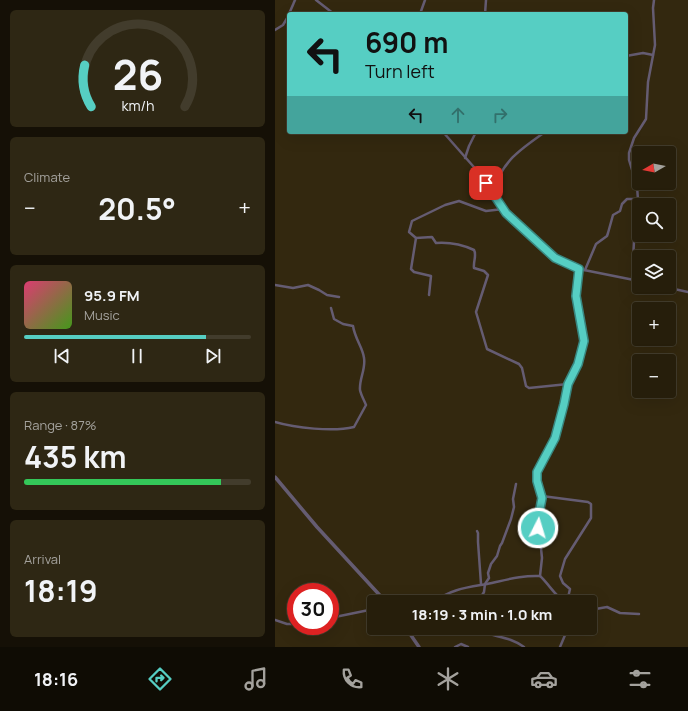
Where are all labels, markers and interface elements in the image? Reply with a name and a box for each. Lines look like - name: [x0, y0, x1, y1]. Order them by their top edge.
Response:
- text: 690 m: [365, 23, 448, 61]
- icon: left: [299, 28, 351, 80]
- text: 26: [112, 46, 163, 102]
- text: Turn left: [365, 59, 435, 83]
- text: km/h: [121, 95, 154, 114]
- icon: left: [405, 104, 427, 126]
- icon: ahead: [447, 104, 469, 126]
- icon: right: [489, 104, 511, 126]
- north arrow: [632, 146, 676, 190]
- map controls: [632, 146, 676, 398]
- pin: [469, 166, 503, 200]
- text: Climate: [24, 168, 70, 186]
- icon: arrive: [475, 172, 497, 194]
- text: 20.5°: [98, 188, 176, 229]
- text: −: [24, 193, 36, 223]
- text: +: [238, 193, 251, 223]
- button: search: [632, 198, 676, 242]
- button: layers: [632, 250, 676, 294]
- text: 95.9 FM: [84, 285, 140, 306]
- button: +: [632, 302, 676, 346]
- text: Music: [84, 306, 120, 324]
- icon: previous: [51, 345, 73, 367]
- icon: pause: [126, 345, 148, 367]
- icon: next: [202, 345, 224, 367]
- button: −: [632, 354, 676, 398]
- text: Range · 87%: [24, 416, 96, 434]
- text: 435 km: [24, 436, 126, 477]
- position arrow: [517, 507, 559, 549]
- text: Arrival: [24, 550, 61, 568]
- text: 18:19: [24, 570, 98, 611]
- speed limit sign: 30: [287, 583, 339, 635]
- text: 18:19 · 3 min · 1.0 km: [412, 604, 552, 625]
- icon: directions: [146, 665, 174, 693]
- icon: music: [242, 665, 270, 693]
- icon: phone: [338, 665, 366, 693]
- icon: climate: [434, 665, 462, 693]
- icon: car: [530, 665, 558, 693]
- icon: filters: [626, 665, 654, 693]
- text: 18:16: [34, 667, 78, 691]

